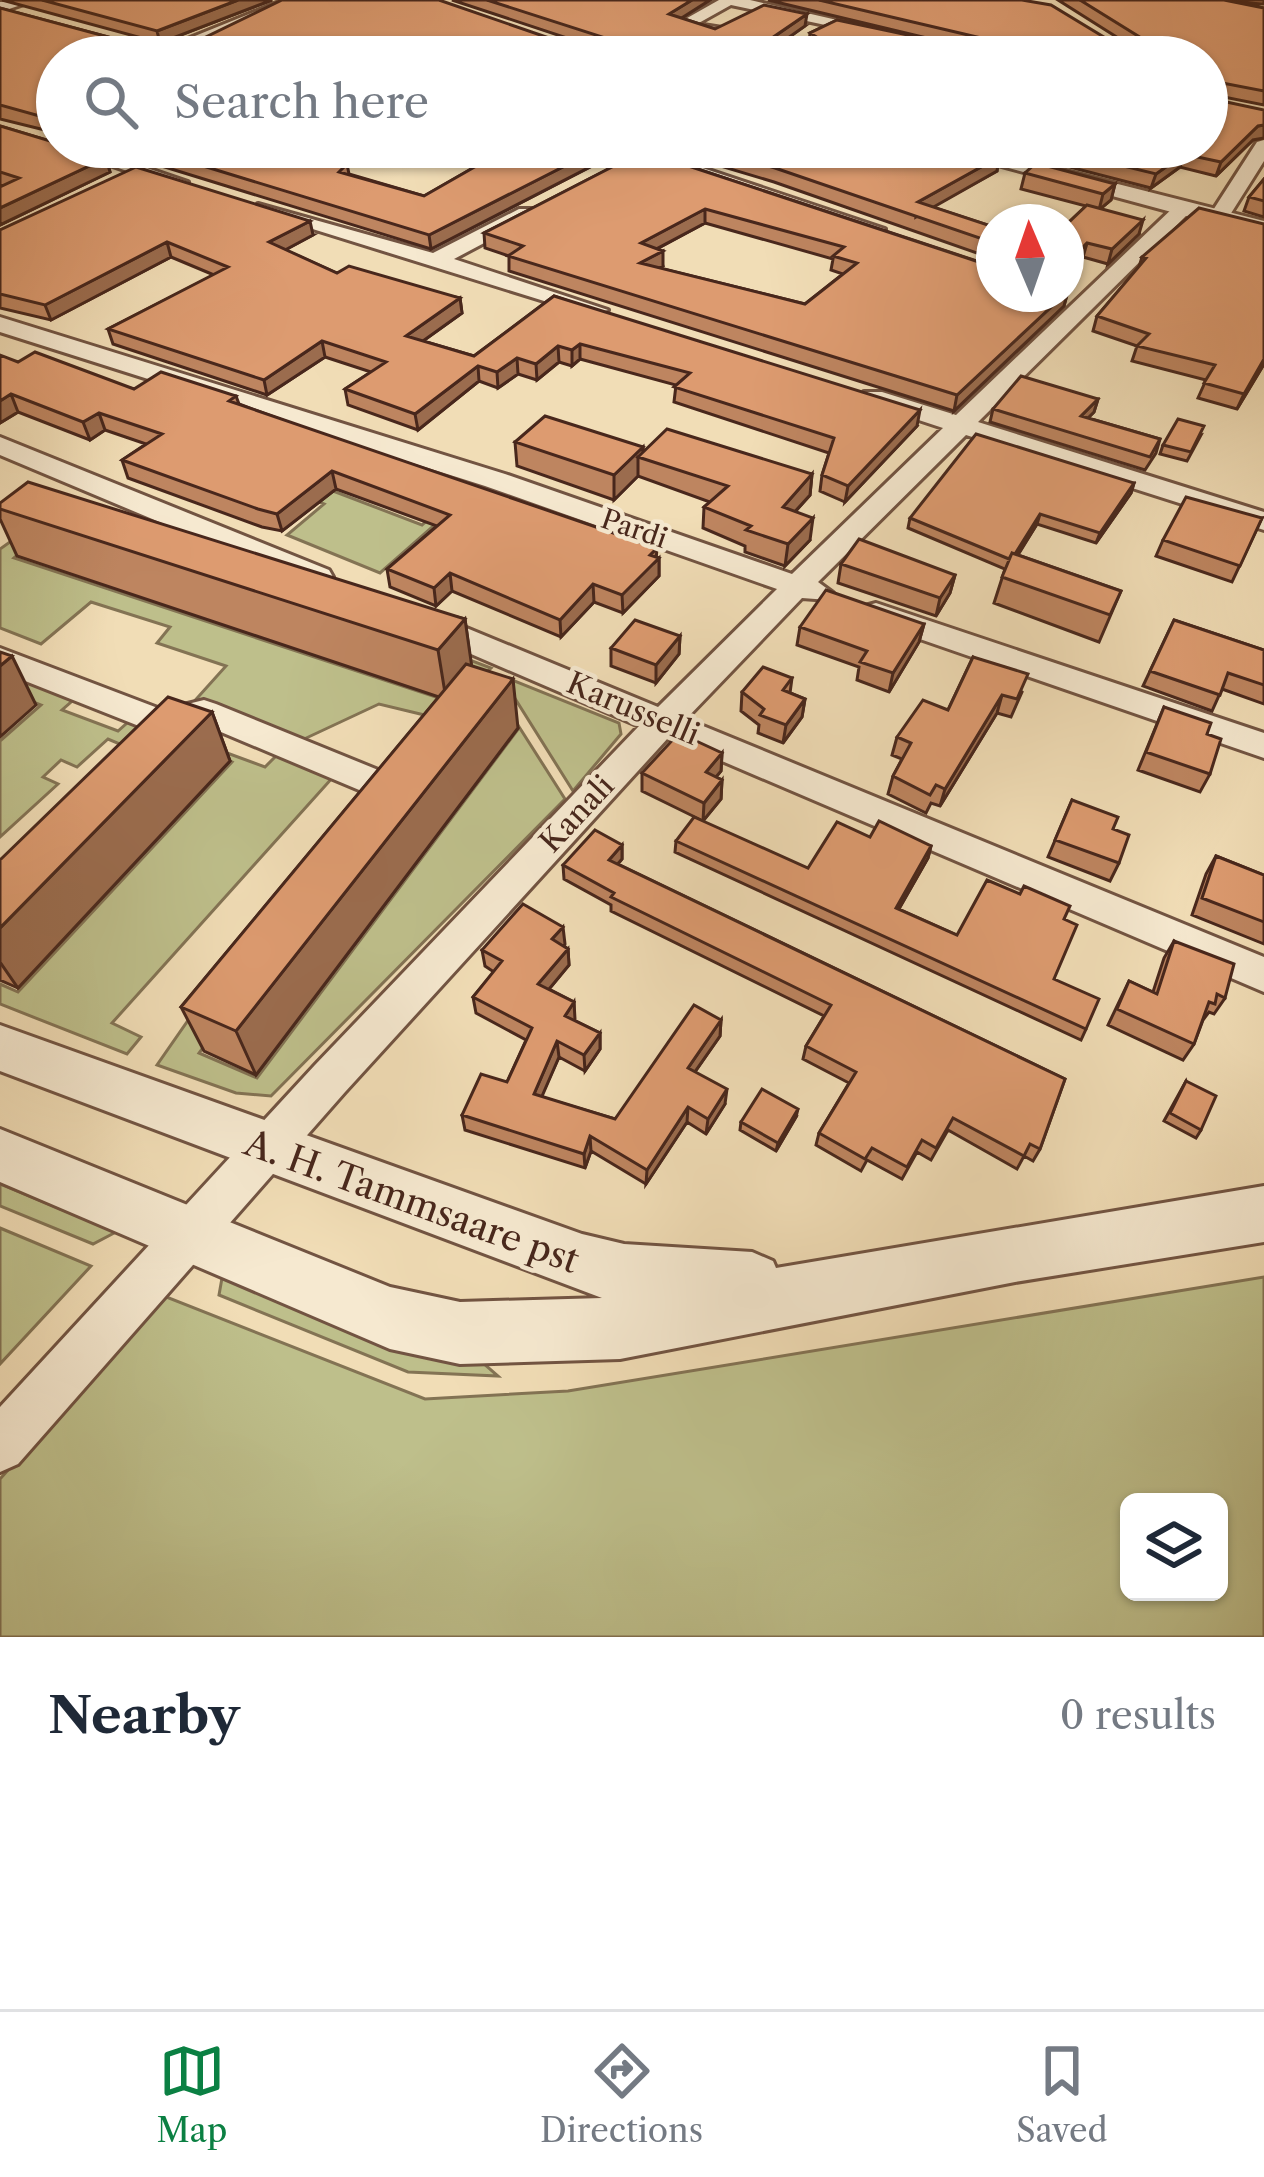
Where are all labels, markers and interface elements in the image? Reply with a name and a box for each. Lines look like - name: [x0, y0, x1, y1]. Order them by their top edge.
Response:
- search box: [36, 36, 1228, 168]
- icon: search: [78, 69, 144, 135]
- text: Search here: [174, 74, 429, 130]
- north arrow: [976, 204, 1084, 312]
- street label: Pardi: [597, 502, 671, 555]
- street label: Karusselli: [561, 664, 705, 753]
- street label: Kanali: [532, 767, 621, 860]
- street label: A. H. Tammsaare pst: [238, 1120, 585, 1282]
- map controls: [1120, 1493, 1228, 1601]
- button: layers: [1120, 1493, 1228, 1601]
- text: Nearby: [48, 1684, 240, 1746]
- text: 0 results: [1060, 1691, 1216, 1739]
- tab: Map: [156, 2038, 227, 2151]
- tab: Directions: [540, 2038, 703, 2151]
- tab: Saved: [1016, 2038, 1108, 2151]

